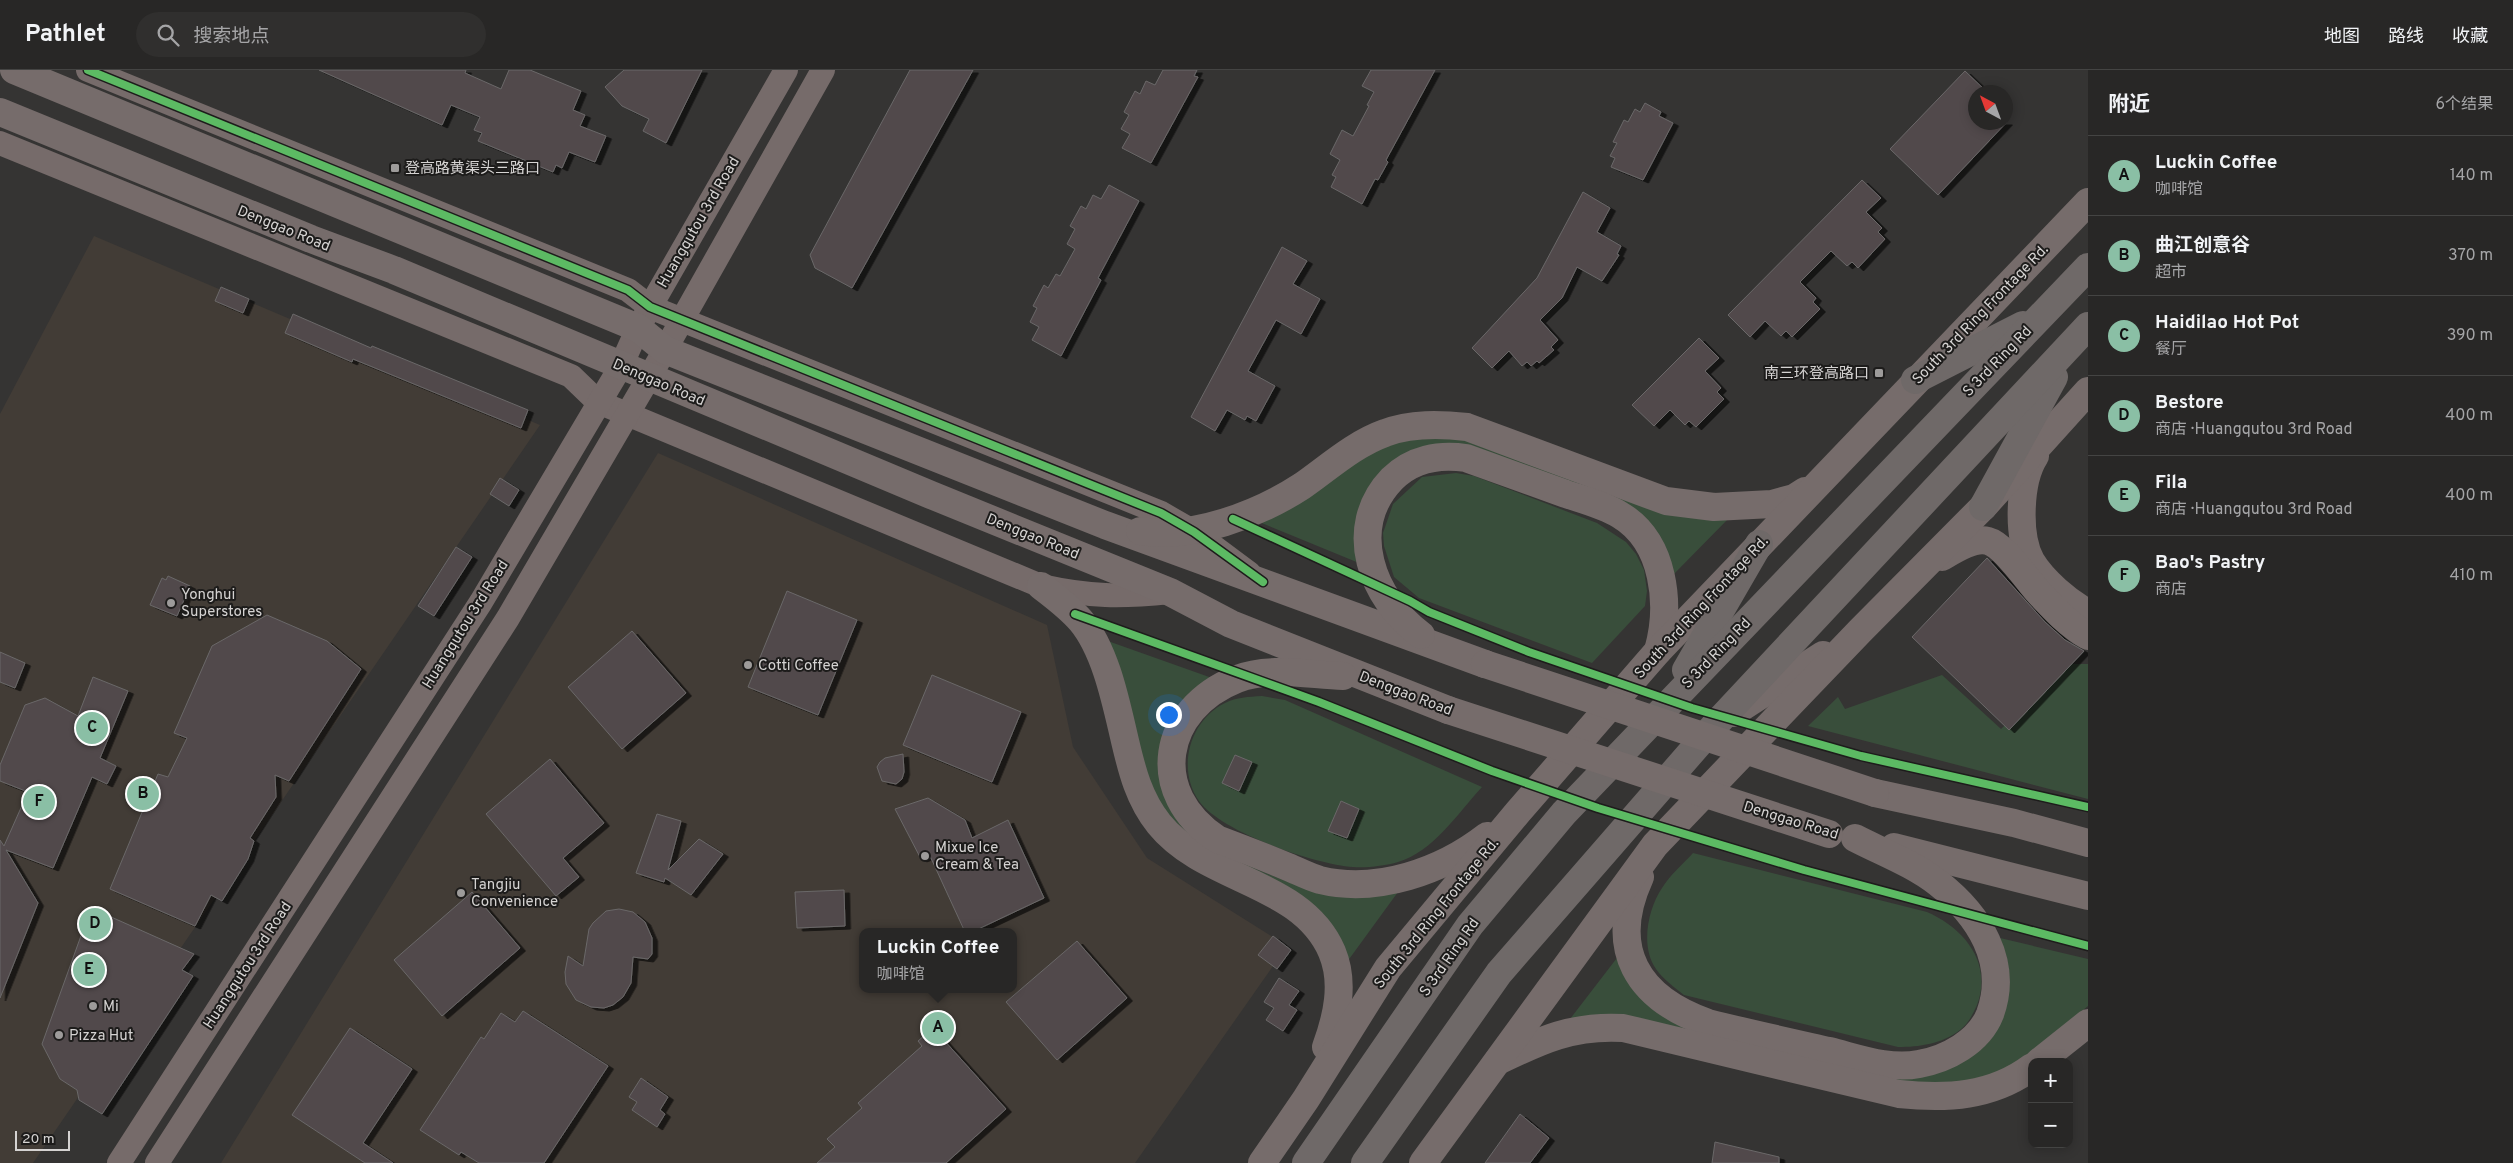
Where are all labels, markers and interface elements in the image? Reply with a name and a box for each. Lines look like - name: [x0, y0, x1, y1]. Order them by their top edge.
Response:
- search box: [136, 12, 486, 57]
- text: Pathlet: [25, 20, 106, 50]
- icon: search: [154, 21, 182, 49]
- text: 搜索地点: [194, 25, 270, 49]
- text: 地图: [2324, 26, 2360, 49]
- text: 路线: [2388, 26, 2424, 49]
- text: 收藏: [2452, 26, 2488, 49]
- north arrow: [1968, 85, 2013, 130]
- text: 附近: [2108, 92, 2150, 119]
- text: 6个结果: [2435, 95, 2493, 115]
- text: Luckin Coffee: [2155, 151, 2277, 175]
- street label: Huangqutou 3rd Road: [654, 154, 745, 292]
- place label: 登高路黄渠头三路口: [405, 160, 540, 179]
- marker: 登高路黄渠头三路口: [389, 162, 401, 174]
- text: A: [2118, 166, 2130, 186]
- text: 140 m: [2450, 166, 2493, 186]
- text: 咖啡馆: [2155, 180, 2203, 200]
- street label: Denggao Road: [234, 202, 333, 257]
- text: 曲江创意谷: [2155, 234, 2250, 258]
- street label: South 3rd Ring Frontage Rd.: [1909, 241, 2053, 389]
- text: B: [2118, 246, 2130, 266]
- text: 370 m: [2448, 246, 2493, 266]
- text: 超市: [2155, 263, 2187, 283]
- text: Haidilao Hot Pot: [2155, 311, 2299, 335]
- street label: S 3rd Ring Rd: [1959, 323, 2037, 402]
- text: C: [2119, 326, 2129, 346]
- text: 390 m: [2447, 326, 2493, 346]
- text: 餐厅: [2155, 340, 2187, 360]
- street label: Denggao Road: [609, 355, 708, 411]
- place label: 南三环登高路口: [1764, 365, 1869, 384]
- marker: 南三环登高路口: [1873, 367, 1885, 379]
- text: Bestore: [2155, 391, 2224, 415]
- text: D: [2118, 406, 2130, 426]
- text: 400 m: [2445, 406, 2493, 426]
- text: 商店 · Huangqutou 3rd Road: [2155, 420, 2353, 440]
- text: Fila: [2155, 471, 2187, 495]
- text: E: [2119, 486, 2129, 506]
- text: 400 m: [2445, 486, 2493, 506]
- text: 商店 · Huangqutou 3rd Road: [2155, 500, 2353, 520]
- street label: Denggao Road: [983, 510, 1082, 565]
- street label: South 3rd Ring Frontage Rd.: [1631, 533, 1773, 683]
- text: Bao's Pastry: [2155, 551, 2265, 575]
- street label: Huangqutou 3rd Road: [419, 557, 514, 693]
- text: F: [2119, 566, 2129, 586]
- text: 410 m: [2450, 566, 2493, 586]
- text: 商店: [2155, 580, 2187, 600]
- place label: Yonghui Superstores: [181, 586, 262, 622]
- marker: Yonghui Superstores: [165, 597, 177, 609]
- street label: S 3rd Ring Rd: [1678, 615, 1756, 694]
- place label: Cotti Coffee: [758, 657, 839, 676]
- marker: Cotti Coffee: [742, 659, 754, 671]
- street label: Denggao Road: [1356, 668, 1455, 721]
- your location: [1156, 702, 1182, 728]
- pin: C: [76, 709, 108, 747]
- pin: B: [127, 775, 159, 813]
- pin: F: [23, 783, 55, 821]
- street label: Denggao Road: [1741, 798, 1840, 845]
- street label: South 3rd Ring Frontage Rd.: [1371, 835, 1504, 993]
- place label: Mixue Ice Cream & Tea: [935, 839, 1019, 875]
- marker: Mixue Ice Cream & Tea: [919, 850, 931, 862]
- place label: Tangjiu Convenience: [471, 876, 558, 912]
- marker: Tangjiu Convenience: [455, 887, 467, 899]
- street label: Huangqutou 3rd Road: [200, 899, 297, 1033]
- pin: D: [79, 905, 111, 943]
- street label: S 3rd Ring Rd: [1416, 915, 1484, 1001]
- popup: [859, 928, 1017, 993]
- text: Luckin Coffee: [877, 936, 999, 960]
- pin: E: [73, 951, 105, 989]
- text: 咖啡馆: [877, 965, 925, 985]
- place label: Mi: [103, 998, 119, 1017]
- marker: Mi: [87, 1000, 99, 1012]
- pin: A: [922, 1009, 954, 1047]
- place label: Pizza Hut: [69, 1027, 133, 1046]
- marker: Pizza Hut: [53, 1029, 65, 1041]
- map controls: [2028, 1058, 2073, 1148]
- button: +: [2028, 1058, 2073, 1103]
- button: −: [2028, 1103, 2073, 1148]
- scale bar: [15, 1128, 70, 1151]
- text: 20 m: [22, 1131, 55, 1148]

